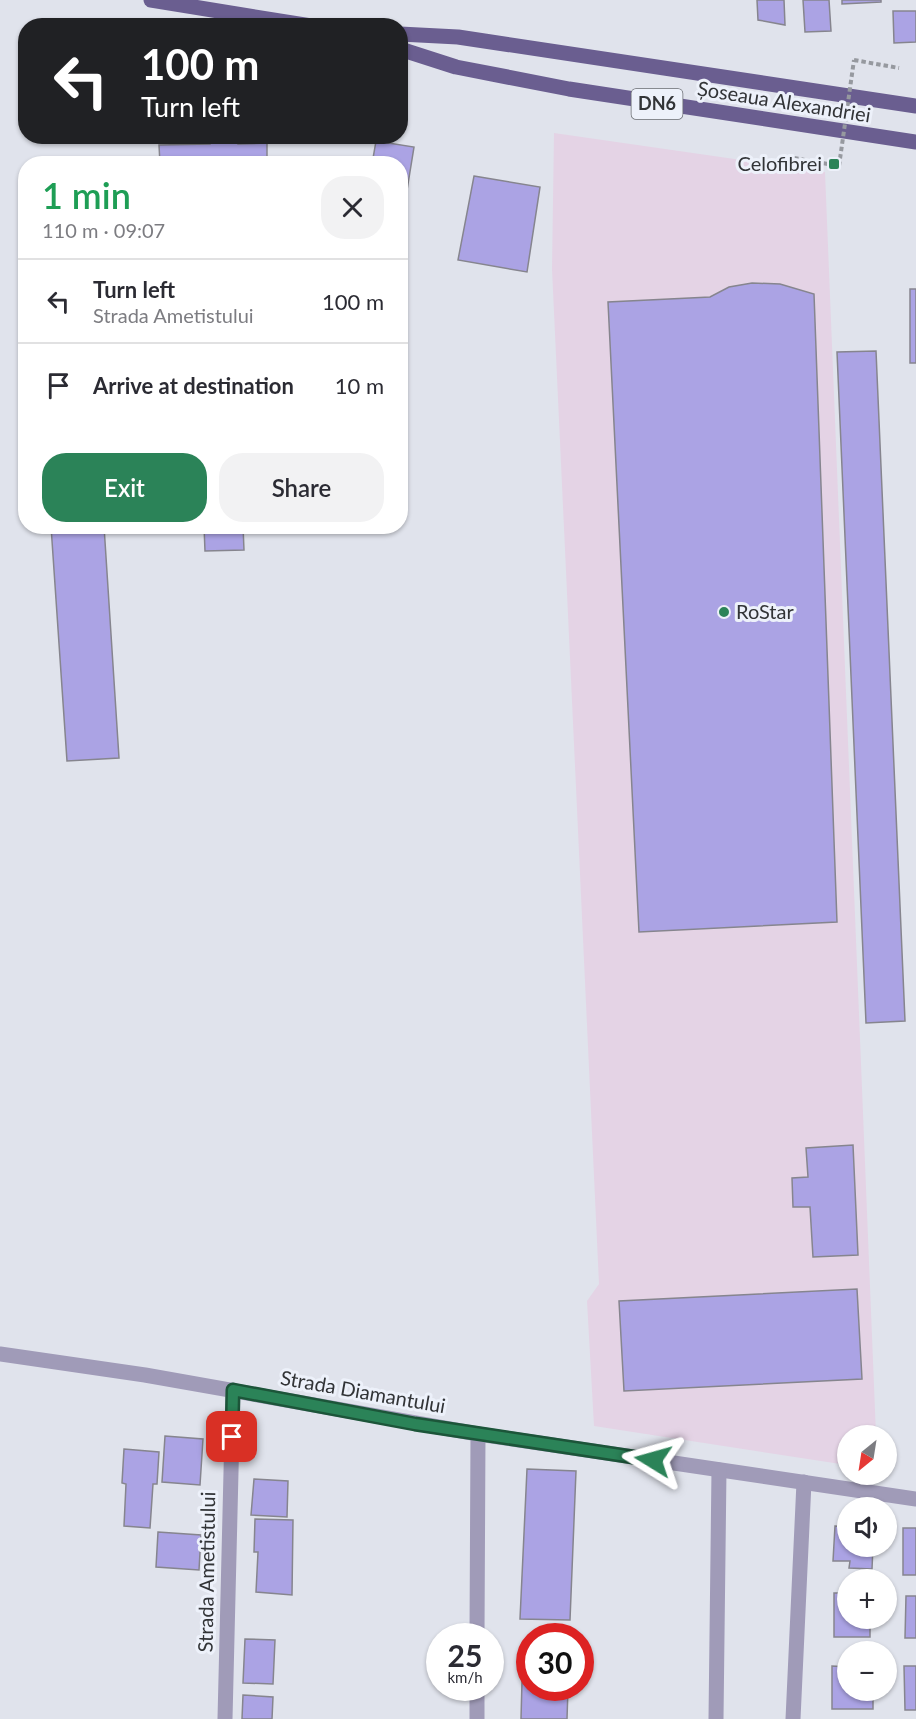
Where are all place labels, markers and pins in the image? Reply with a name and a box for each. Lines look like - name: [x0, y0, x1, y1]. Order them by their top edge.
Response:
- place label: Celofibrei: [738, 151, 822, 175]
- marker: Celofibrei: [827, 157, 841, 171]
- place label: RoStar: [736, 599, 794, 623]
- marker: RoStar: [717, 605, 731, 619]
- pin: [206, 1411, 257, 1462]

